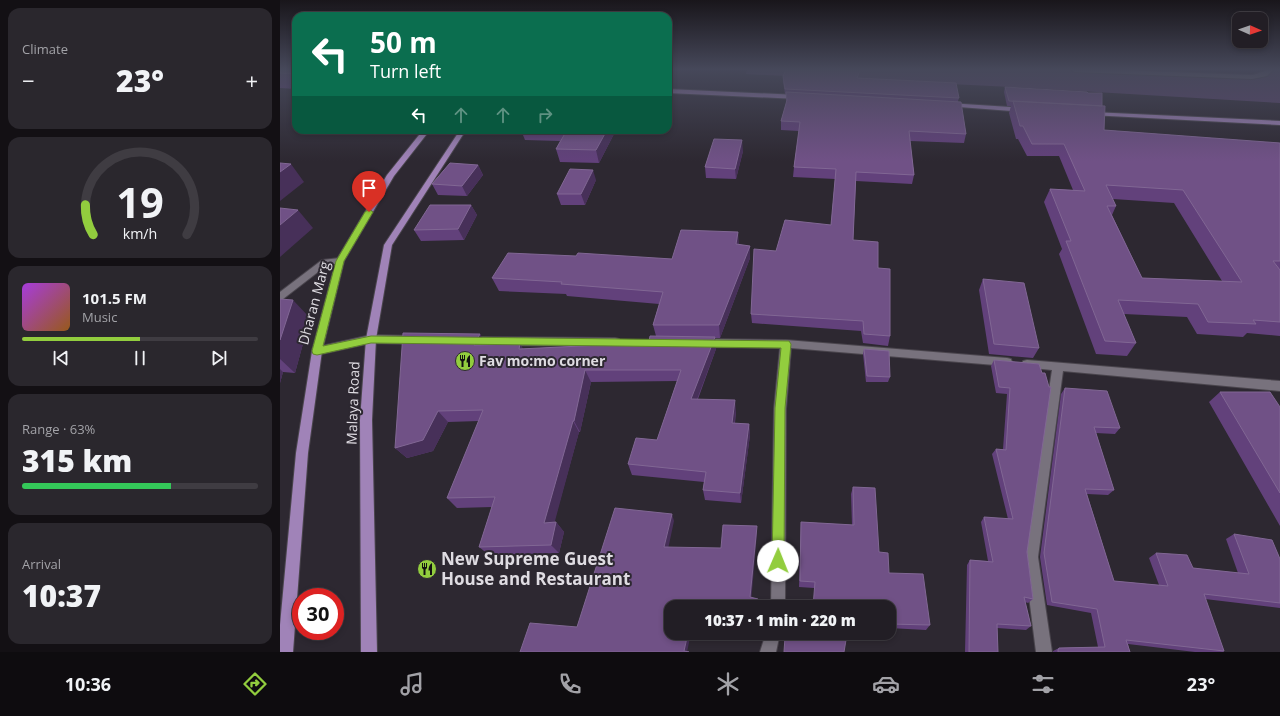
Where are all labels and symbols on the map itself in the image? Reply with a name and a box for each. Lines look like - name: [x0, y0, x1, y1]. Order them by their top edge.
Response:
- north arrow: [1232, 12, 1268, 48]
- pin: [352, 171, 386, 212]
- street label: Dharan Marg: [293, 259, 334, 347]
- restaurant icon: Fav mo:mo corner: [454, 350, 476, 372]
- place label: Fav mo:mo corner: [479, 351, 606, 370]
- street label: Malaya Road: [342, 361, 363, 445]
- position arrow: [757, 540, 799, 582]
- place label: New Supreme Guest House and Restaurant: [441, 547, 630, 590]
- restaurant icon: New Supreme Guest House and Restaurant: [416, 558, 438, 580]
- speed limit sign: 30: [292, 588, 344, 640]

